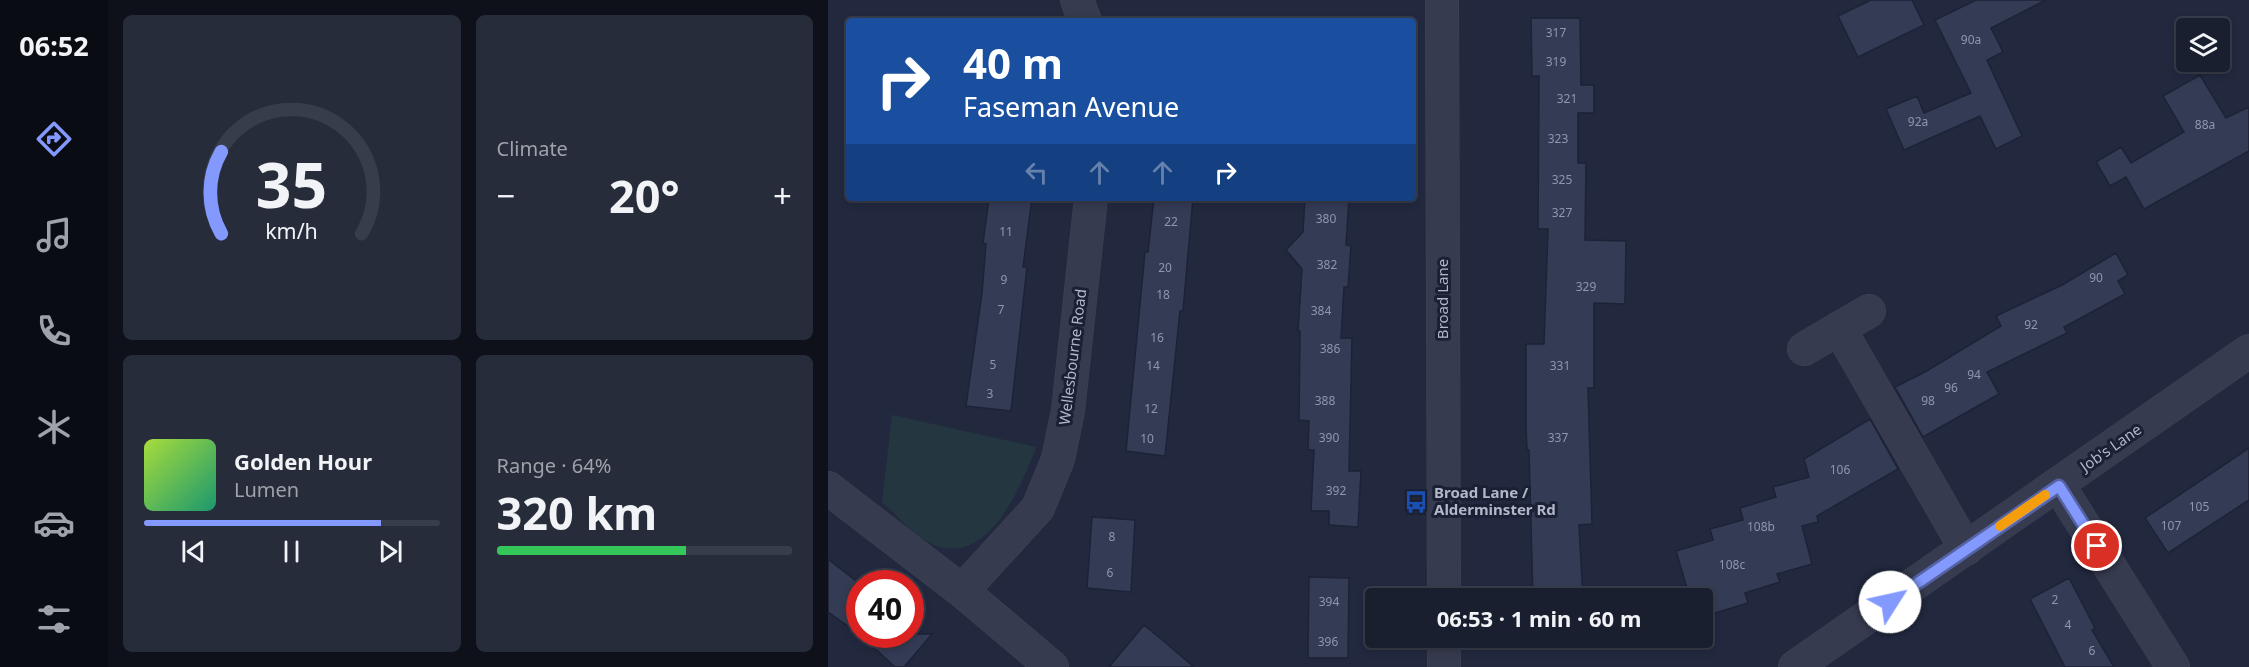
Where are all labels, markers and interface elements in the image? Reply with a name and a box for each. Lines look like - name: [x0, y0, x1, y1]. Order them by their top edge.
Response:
- map controls: [2176, 18, 2230, 72]
- button: layers: [2176, 18, 2230, 72]
- house number: 317: [1546, 24, 1566, 41]
- text: 06:52: [19, 27, 89, 64]
- house number: 90a: [1961, 31, 1981, 48]
- text: 40 m: [963, 34, 1063, 91]
- icon: right: [864, 42, 942, 120]
- house number: 319: [1546, 53, 1566, 70]
- text: Faseman Avenue: [963, 88, 1179, 125]
- house number: 321: [1557, 90, 1577, 107]
- house number: 92a: [1908, 113, 1928, 130]
- house number: 88a: [2195, 116, 2215, 133]
- icon: directions: [33, 118, 75, 160]
- house number: 323: [1548, 130, 1568, 147]
- text: Climate: [497, 135, 568, 162]
- text: 35: [256, 141, 327, 226]
- icon: left: [1020, 156, 1053, 189]
- icon: ahead: [1083, 156, 1116, 189]
- icon: ahead: [1146, 156, 1179, 189]
- icon: right: [1209, 156, 1242, 189]
- text: 20°: [609, 165, 680, 226]
- house number: 325: [1552, 171, 1572, 188]
- text: −: [497, 173, 515, 218]
- text: +: [773, 173, 792, 218]
- house number: 327: [1552, 204, 1572, 221]
- house number: 380: [1316, 210, 1336, 227]
- house number: 22: [1164, 213, 1178, 230]
- icon: music: [33, 214, 75, 256]
- text: km/h: [265, 217, 318, 246]
- house number: 11: [999, 223, 1013, 240]
- house number: 382: [1317, 256, 1337, 273]
- house number: 20: [1158, 259, 1172, 276]
- street label: Broad Lane: [1432, 259, 1452, 339]
- house number: 90: [2089, 269, 2103, 286]
- house number: 9: [1001, 271, 1008, 288]
- house number: 329: [1576, 278, 1596, 295]
- house number: 18: [1156, 286, 1170, 303]
- street label: Wellesbourne Road: [1054, 288, 1090, 426]
- house number: 7: [998, 301, 1005, 318]
- house number: 384: [1311, 302, 1331, 319]
- icon: phone: [33, 310, 75, 352]
- house number: 92: [2024, 316, 2038, 333]
- house number: 16: [1150, 329, 1164, 346]
- house number: 386: [1320, 340, 1340, 357]
- house number: 5: [990, 356, 997, 373]
- house number: 14: [1146, 357, 1160, 374]
- house number: 331: [1550, 357, 1570, 374]
- house number: 94: [1967, 366, 1981, 383]
- house number: 96: [1944, 379, 1958, 396]
- house number: 3: [987, 385, 994, 402]
- house number: 388: [1315, 392, 1335, 409]
- house number: 98: [1921, 392, 1935, 409]
- house number: 12: [1144, 400, 1158, 417]
- icon: climate: [33, 406, 75, 448]
- street label: Job's Lane: [2074, 419, 2145, 477]
- house number: 390: [1319, 429, 1339, 446]
- house number: 337: [1548, 429, 1568, 446]
- house number: 10: [1140, 430, 1154, 447]
- text: Golden Hour: [234, 446, 372, 476]
- text: Range · 64%: [497, 452, 611, 479]
- house number: 106: [1830, 461, 1850, 478]
- text: Lumen: [234, 476, 299, 503]
- text: 320 km: [497, 482, 657, 543]
- house number: 392: [1326, 482, 1346, 499]
- place label: Broad Lane / Alderminster Rd: [1434, 482, 1556, 519]
- bus stop icon: Broad Lane / Alderminster Rd: [1403, 489, 1429, 515]
- house number: 105: [2189, 498, 2209, 515]
- icon: car: [33, 502, 75, 544]
- house number: 107: [2161, 517, 2181, 534]
- house number: 108b: [1747, 518, 1775, 535]
- pin: [2071, 520, 2122, 571]
- house number: 8: [1109, 528, 1116, 545]
- icon: arrive: [2080, 529, 2113, 562]
- icon: previous: [177, 535, 210, 568]
- icon: pause: [275, 535, 308, 568]
- icon: next: [374, 535, 407, 568]
- house number: 108c: [1719, 556, 1745, 573]
- house number: 6: [1107, 564, 1114, 581]
- speed limit sign: 40: [846, 570, 924, 648]
- position arrow: [1858, 570, 1922, 634]
- house number: 2: [2052, 591, 2059, 608]
- house number: 394: [1319, 593, 1339, 610]
- icon: filters: [33, 598, 75, 640]
- text: 06:53 · 1 min · 60 m: [1437, 603, 1641, 633]
- house number: 4: [2065, 616, 2072, 633]
- house number: 396: [1318, 633, 1338, 650]
- house number: 6: [2089, 642, 2096, 659]

